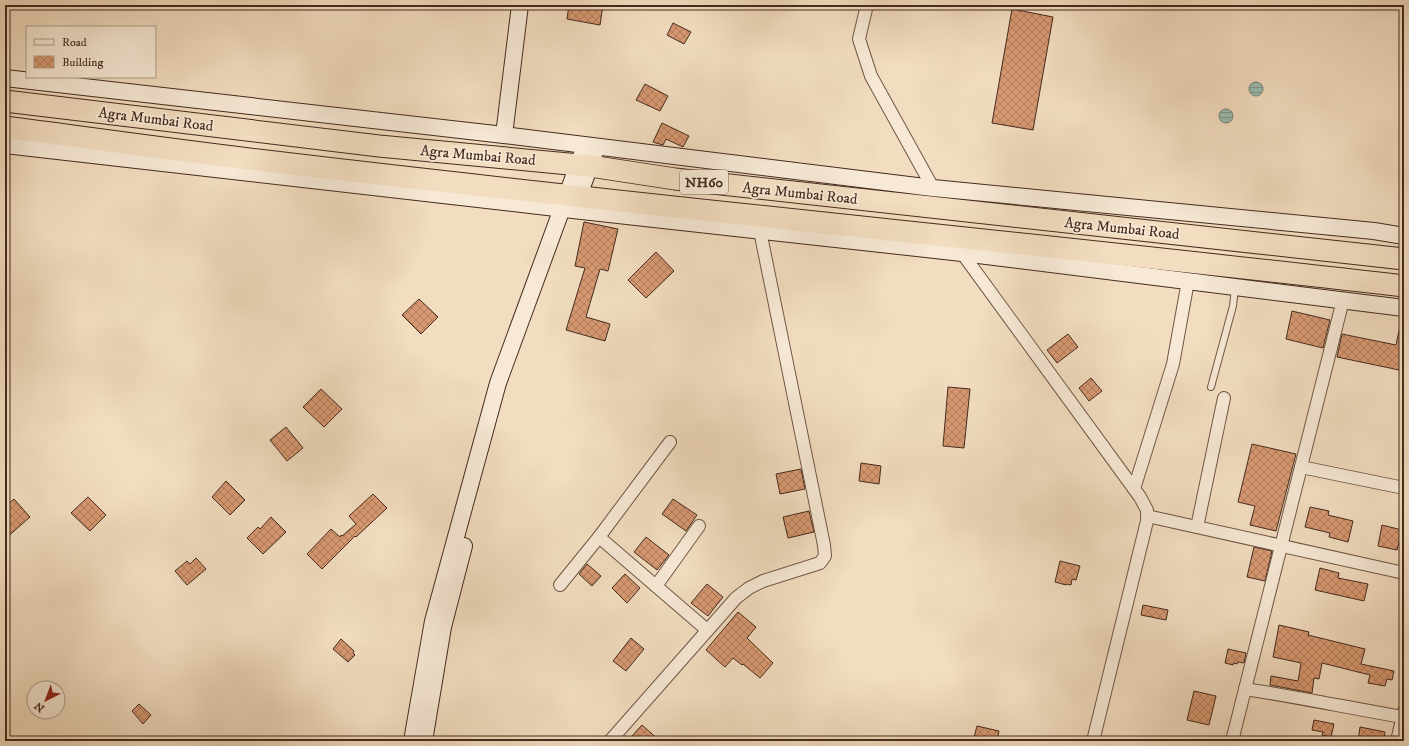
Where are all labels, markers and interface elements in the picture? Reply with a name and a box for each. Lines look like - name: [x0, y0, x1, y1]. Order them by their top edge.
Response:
- legend: [26, 26, 156, 78]
- text: Road: [62, 35, 87, 50]
- text: Building: [62, 55, 103, 70]
- street label: Agra Mumbai Road: [97, 103, 215, 136]
- street label: Agra Mumbai Road: [420, 141, 537, 170]
- road number: NH60: [680, 170, 728, 194]
- street label: Agra Mumbai Road: [742, 178, 859, 209]
- street label: Agra Mumbai Road: [1064, 213, 1181, 244]
- north arrow: [26, 680, 66, 720]
- text: N: [32, 698, 48, 715]

